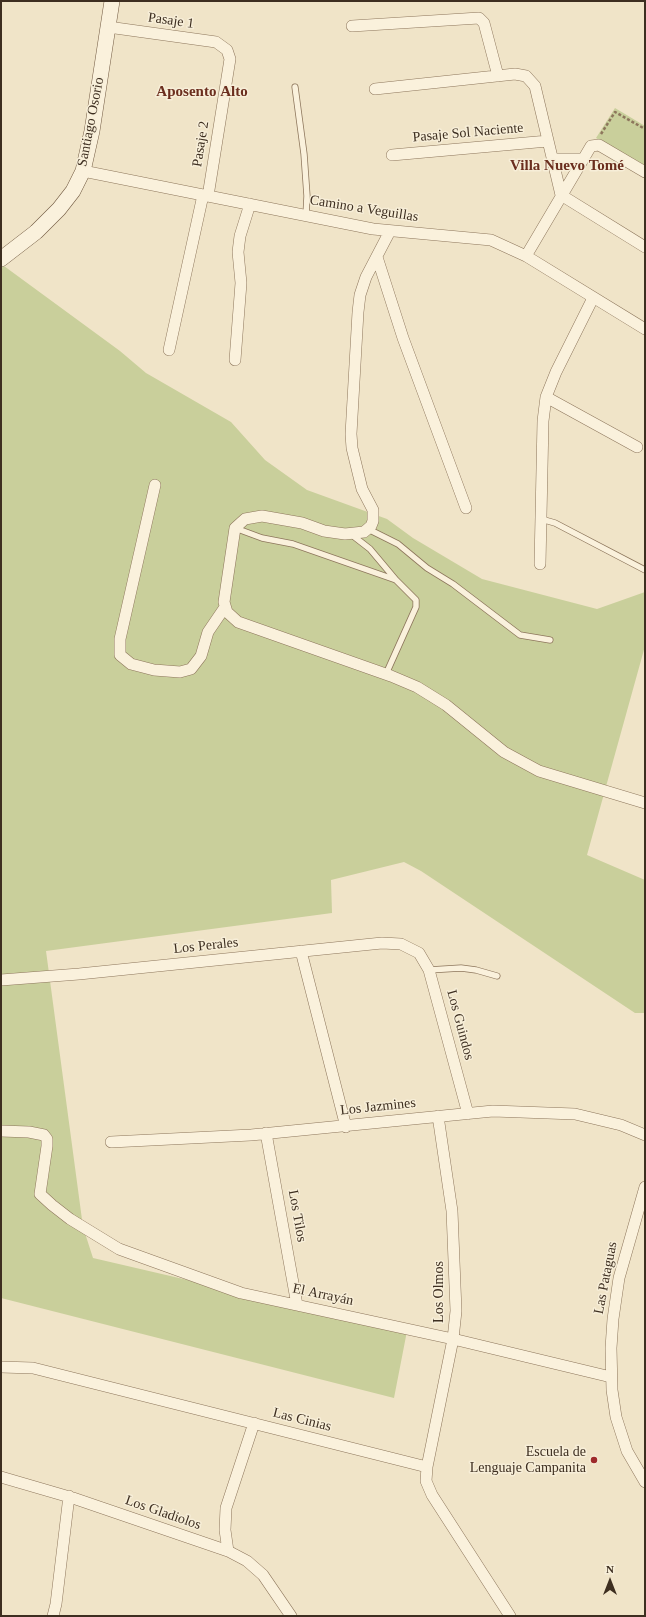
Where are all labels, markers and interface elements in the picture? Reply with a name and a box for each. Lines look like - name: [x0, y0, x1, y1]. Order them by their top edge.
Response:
- street label: Pasaje 1: [147, 9, 195, 33]
- street label: Santiago Osorio: [74, 76, 108, 168]
- district label: Aposento Alto: [156, 83, 248, 101]
- street label: Pasaje 2: [189, 120, 213, 168]
- street label: Pasaje Sol Naciente: [412, 120, 524, 146]
- district label: Villa Nuevo Tomé: [510, 157, 624, 175]
- street label: Camino a Veguillas: [309, 192, 419, 226]
- street label: Los Perales: [173, 934, 239, 958]
- street label: Los Guindos: [443, 988, 477, 1062]
- street label: Los Jazmines: [339, 1095, 417, 1119]
- street label: Los Tilos: [284, 1189, 310, 1243]
- street label: Las Pataguas: [591, 1240, 621, 1316]
- street label: Los Olmos: [431, 1261, 447, 1323]
- street label: El Arrayán: [291, 1280, 355, 1310]
- street label: Las Cinias: [271, 1405, 333, 1435]
- place label: Escuela de Lenguaje Campanita: [470, 1444, 586, 1476]
- marker: Escuela de Lenguaje Campanita: [589, 1455, 599, 1465]
- street label: Los Gladiolos: [123, 1492, 203, 1534]
- north arrow: [590, 1561, 630, 1601]
- text: N: [606, 1563, 614, 1575]

